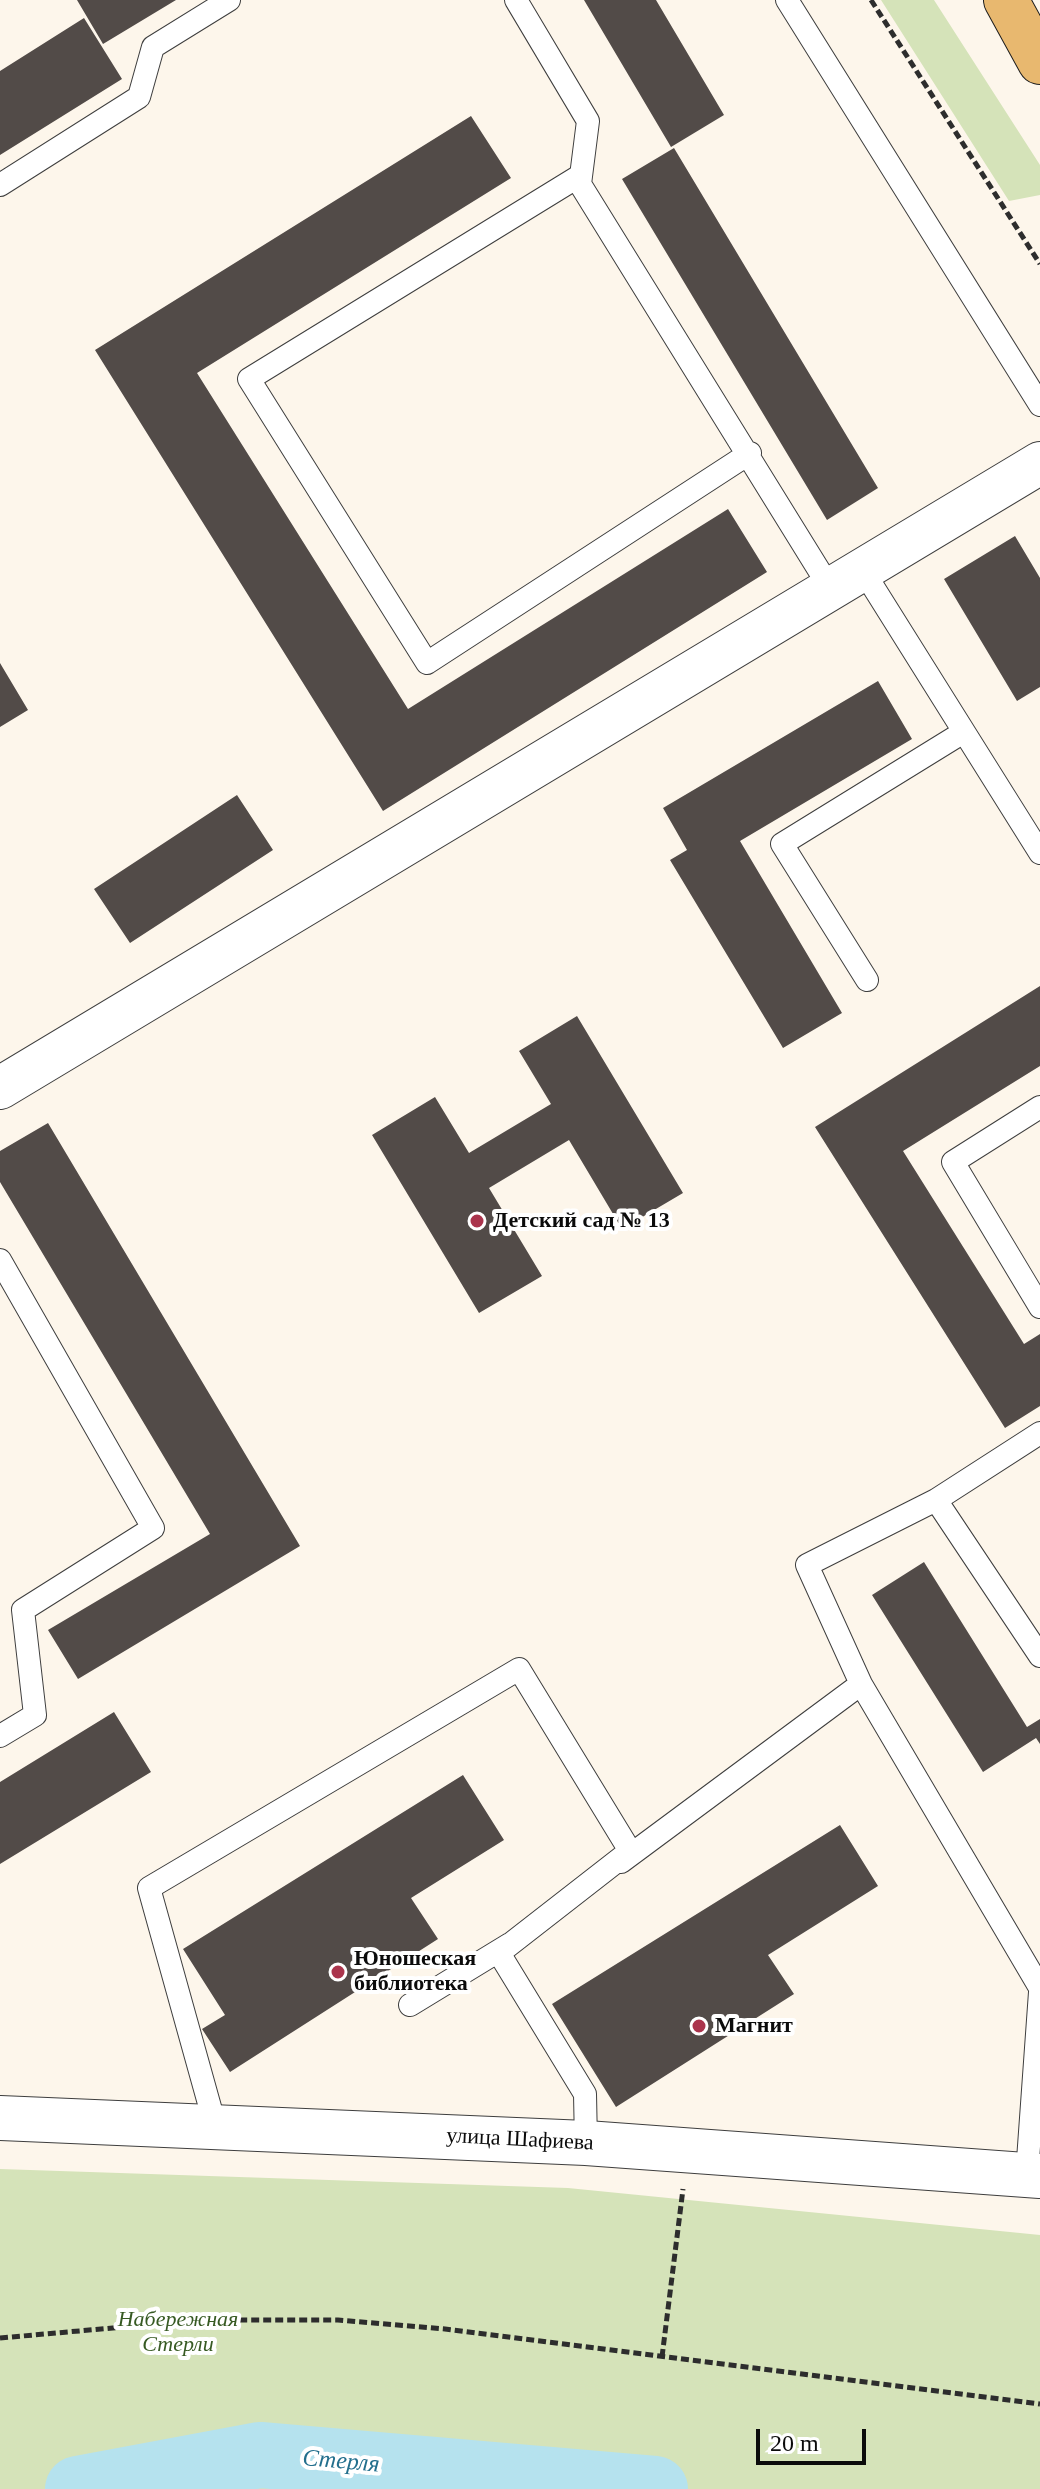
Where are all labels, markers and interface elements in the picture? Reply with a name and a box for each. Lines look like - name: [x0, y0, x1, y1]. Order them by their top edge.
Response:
- place label: Детский сад № 13: [493, 1208, 670, 1234]
- marker: Детский сад № 13: [468, 1212, 486, 1230]
- place label: Юношеская библиотека: [354, 1946, 476, 1998]
- marker: Юношеская библиотека: [329, 1963, 347, 1981]
- place label: Магнит: [715, 2013, 793, 2039]
- marker: Магнит: [690, 2017, 708, 2035]
- street label: улица Шафиева: [446, 2123, 594, 2157]
- park label: Набережная Стерли: [118, 2307, 238, 2358]
- scale bar: [760, 2413, 870, 2463]
- text: 20 m: [770, 2430, 819, 2456]
- water label: Стерля: [301, 2444, 381, 2480]

